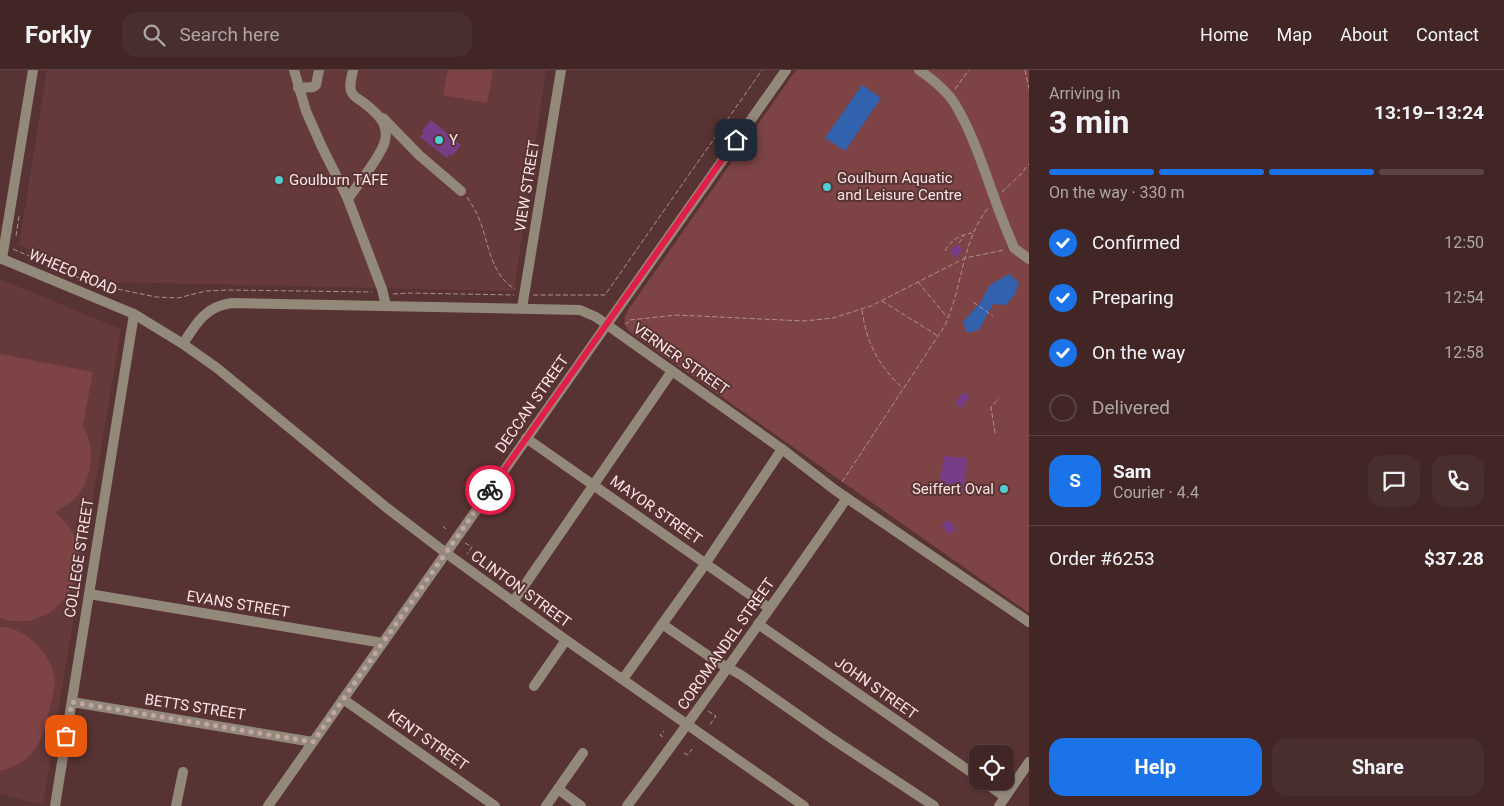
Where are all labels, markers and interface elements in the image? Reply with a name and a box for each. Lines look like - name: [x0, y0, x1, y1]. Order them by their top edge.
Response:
- search box: [122, 12, 472, 57]
- text: Forkly: [25, 21, 92, 49]
- icon: search: [140, 21, 168, 49]
- text: Search here: [180, 23, 279, 46]
- text: Home: [1200, 24, 1249, 45]
- text: Map: [1277, 24, 1312, 45]
- text: About: [1340, 24, 1388, 45]
- text: Contact: [1416, 24, 1479, 45]
- text: Arriving in: [1049, 84, 1120, 103]
- text: 13:19–13:24: [1374, 101, 1484, 124]
- text: 3 min: [1049, 103, 1129, 141]
- pin: [715, 119, 757, 161]
- icon: home: [722, 126, 750, 154]
- place label: Y: [449, 131, 458, 149]
- marker: Y: [433, 134, 445, 146]
- street label: VIEW STREET: [511, 139, 543, 233]
- place label: Goulburn Aquatic and Leisure Centre: [837, 169, 962, 204]
- place label: Goulburn TAFE: [289, 171, 389, 189]
- marker: Goulburn TAFE: [273, 174, 285, 186]
- marker: Goulburn Aquatic and Leisure Centre: [821, 181, 833, 193]
- text: On the way · 330 m: [1049, 183, 1185, 202]
- icon: check: [1049, 229, 1077, 257]
- text: Confirmed: [1092, 231, 1180, 254]
- text: 12:50: [1444, 233, 1484, 252]
- street label: WHEEO ROAD: [26, 245, 120, 299]
- icon: check: [1049, 284, 1077, 312]
- text: Preparing: [1092, 286, 1174, 309]
- text: 12:54: [1444, 288, 1484, 307]
- street label: VERNER STREET: [630, 319, 732, 399]
- icon: check: [1049, 339, 1077, 367]
- text: On the way: [1092, 341, 1185, 364]
- text: 12:58: [1444, 343, 1484, 362]
- street label: DECCAN STREET: [492, 352, 572, 456]
- text: Delivered: [1092, 396, 1170, 419]
- button: chat: [1368, 455, 1420, 507]
- button: phone: [1432, 455, 1484, 507]
- text: Sam: [1113, 460, 1151, 483]
- courier: [465, 465, 515, 515]
- text: S: [1069, 469, 1081, 492]
- street label: MAYOR STREET: [607, 472, 705, 548]
- icon: bike: [476, 476, 504, 504]
- place label: Seiffert Oval: [912, 480, 994, 498]
- marker: Seiffert Oval: [998, 483, 1010, 495]
- text: Courier · 4.4: [1113, 483, 1199, 502]
- street label: COLLEGE STREET: [61, 497, 97, 619]
- street label: CLINTON STREET: [468, 547, 575, 631]
- text: Order #6253: [1049, 547, 1155, 570]
- text: $37.28: [1424, 547, 1484, 570]
- street label: COROMANDEL STREET: [674, 575, 778, 713]
- street label: EVANS STREET: [185, 587, 291, 621]
- street label: JOHN STREET: [831, 653, 921, 723]
- street label: BETTS STREET: [143, 690, 247, 724]
- street label: KENT STREET: [384, 706, 472, 774]
- pin: [45, 715, 87, 757]
- icon: bag: [52, 722, 80, 750]
- button: Help: [1049, 738, 1262, 796]
- button: Share: [1272, 738, 1484, 796]
- map controls: [969, 745, 1014, 790]
- button: locate: [969, 745, 1014, 790]

